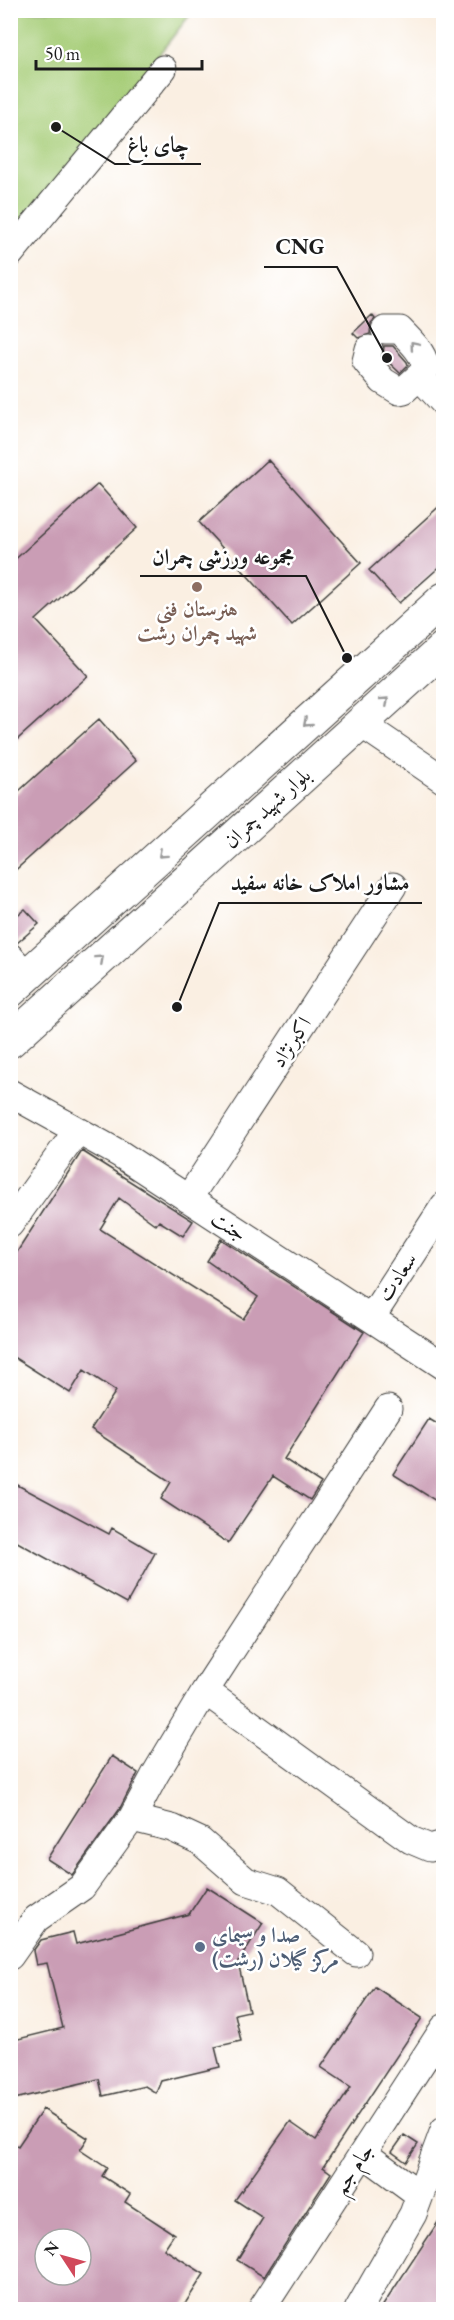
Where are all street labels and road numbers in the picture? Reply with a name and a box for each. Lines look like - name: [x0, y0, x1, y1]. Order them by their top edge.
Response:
- street label: بلوار شهید چمران: [217, 761, 317, 855]
- street label: اکبرنژاد: [264, 1011, 317, 1072]
- street label: جنت: [206, 1204, 252, 1247]
- street label: سعادت: [371, 1247, 422, 1306]
- street label: جام جم: [326, 2138, 385, 2203]

